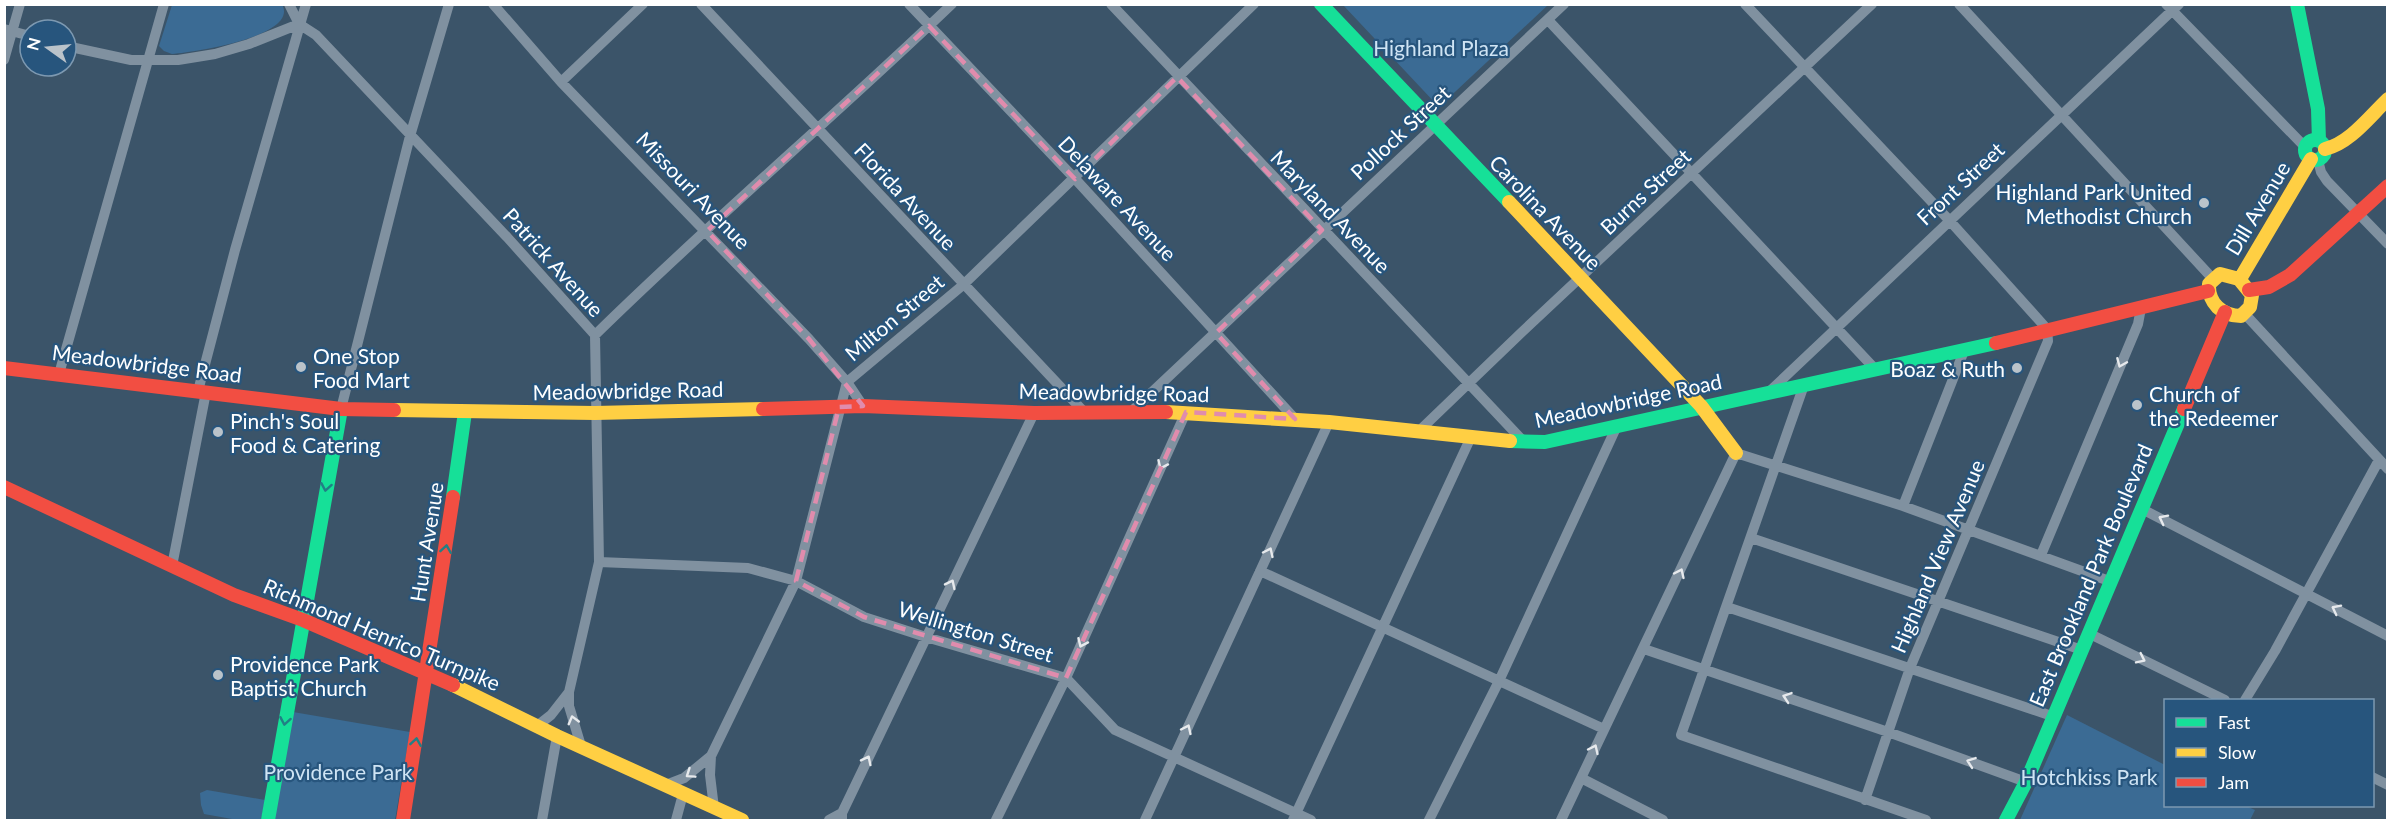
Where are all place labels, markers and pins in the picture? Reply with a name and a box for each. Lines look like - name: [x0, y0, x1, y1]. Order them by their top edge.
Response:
- place label: Highland Park United Methodist Church: [1996, 179, 2192, 228]
- marker: Highland Park United Methodist Church: [2197, 196, 2211, 210]
- place label: One Stop Food Mart: [313, 343, 410, 392]
- place label: Boaz & Ruth: [1890, 356, 2005, 381]
- marker: One Stop Food Mart: [294, 360, 308, 374]
- marker: Boaz & Ruth: [2010, 361, 2024, 375]
- place label: Church of the Redeemer: [2149, 381, 2279, 430]
- marker: Church of the Redeemer: [2130, 398, 2144, 412]
- place label: Pinch's Soul Food & Catering: [230, 408, 381, 457]
- marker: Pinch's Soul Food & Catering: [211, 425, 225, 439]
- place label: Providence Park Baptist Church: [230, 651, 379, 700]
- marker: Providence Park Baptist Church: [211, 668, 225, 682]

